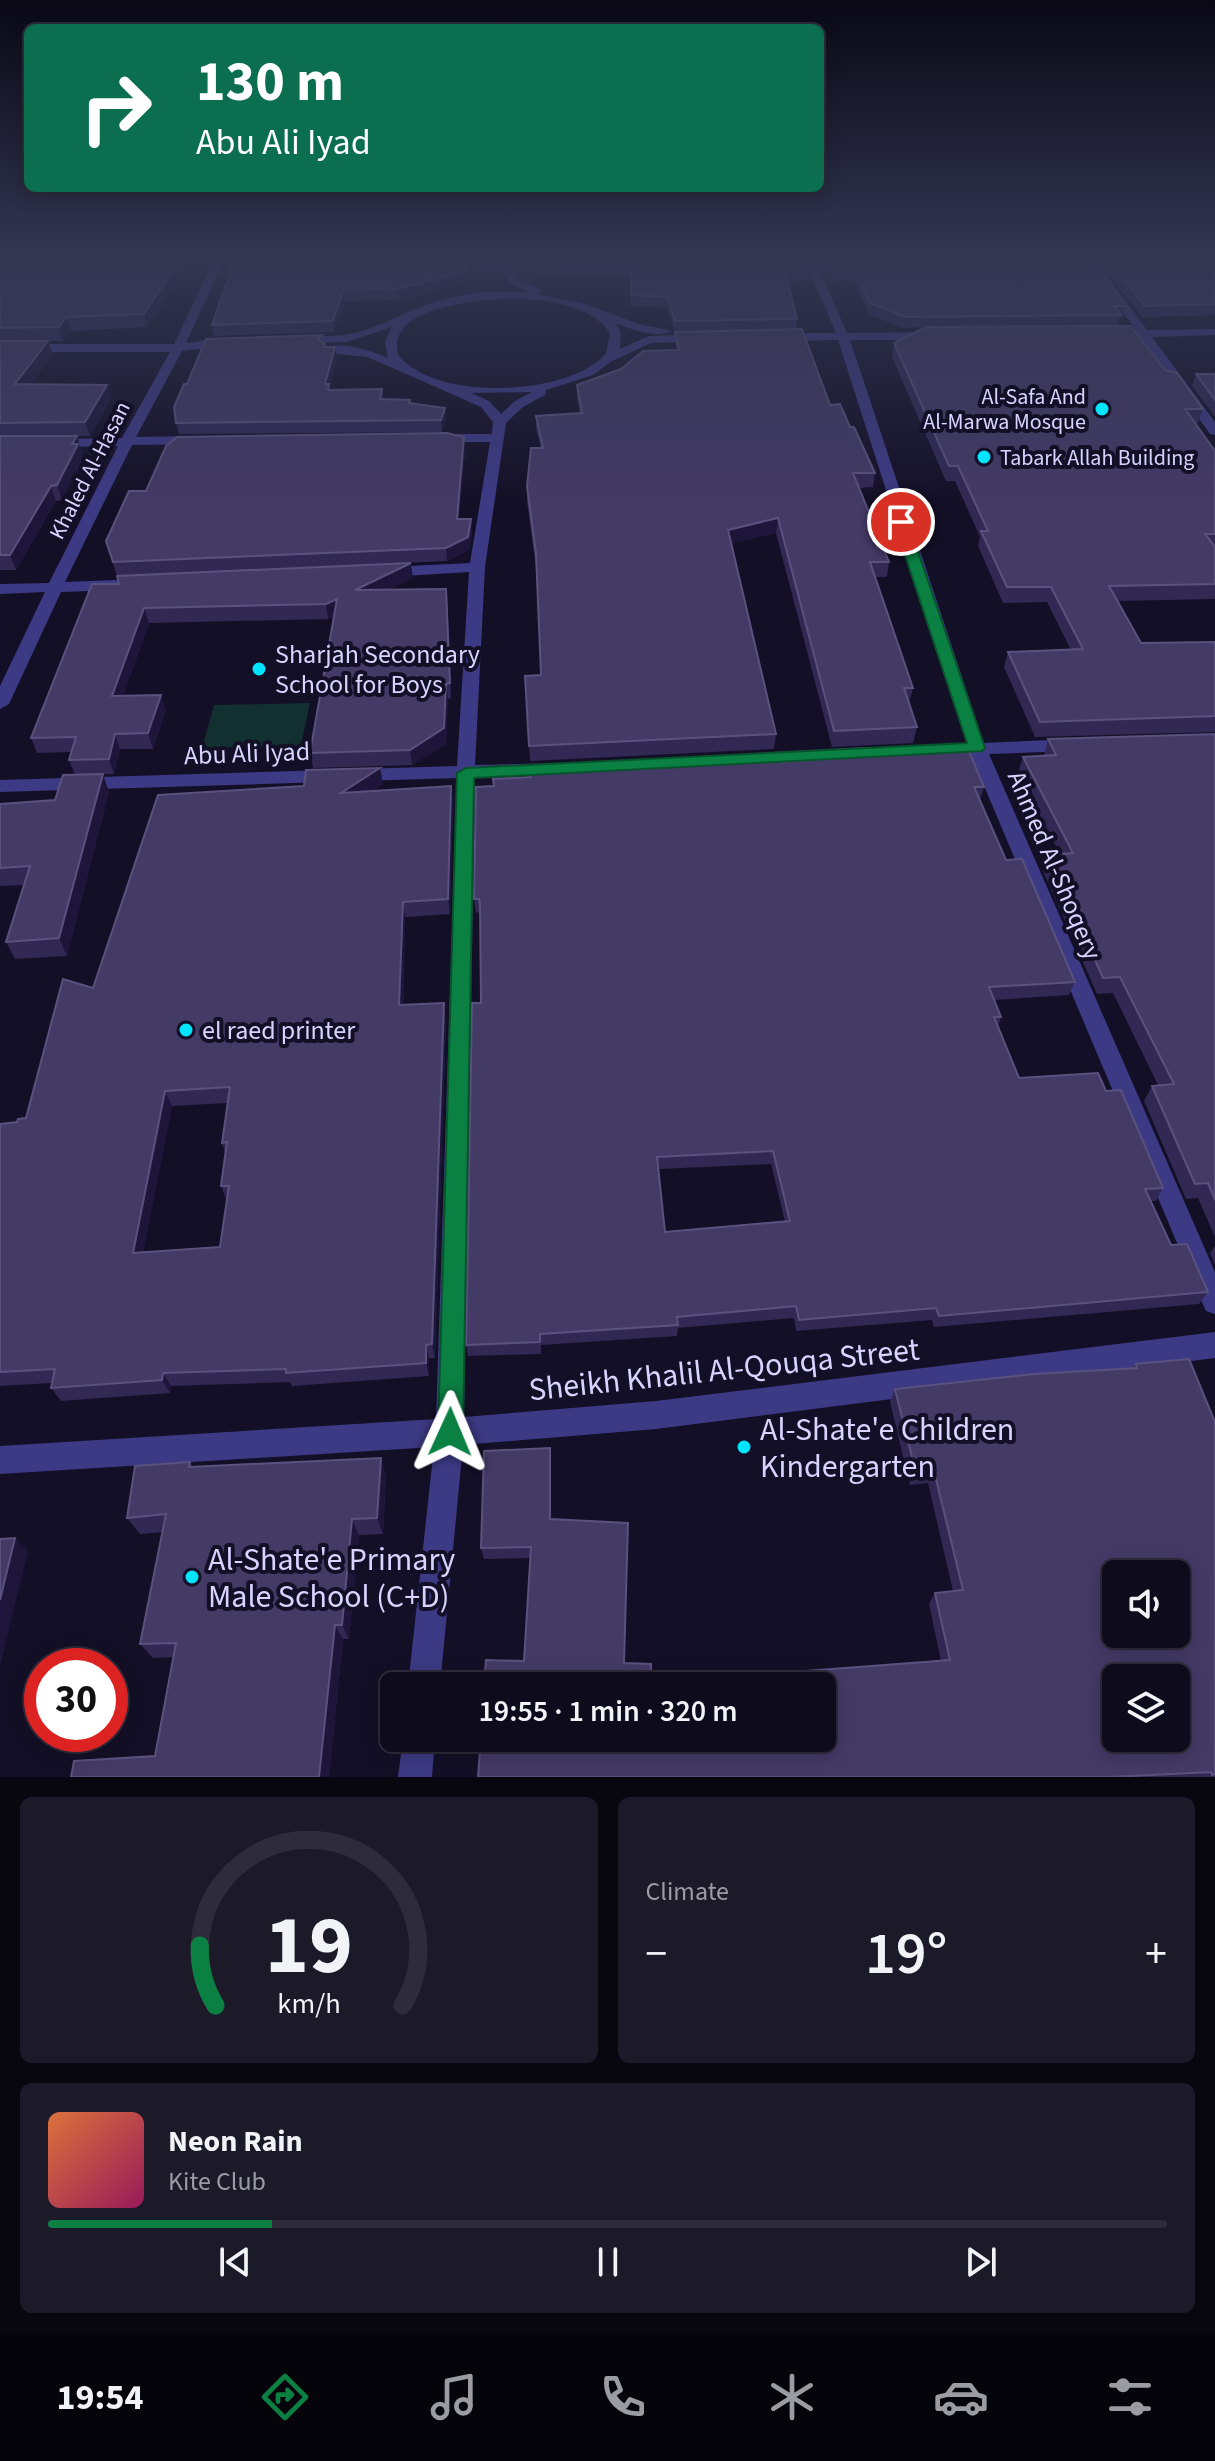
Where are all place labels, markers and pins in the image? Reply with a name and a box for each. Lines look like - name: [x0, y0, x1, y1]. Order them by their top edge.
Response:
- place label: Al-Safa And Al-Marwa Mosque: [923, 381, 1086, 438]
- marker: Al-Safa And Al-Marwa Mosque: [1093, 400, 1111, 418]
- place label: Tabark Allah Building: [1000, 442, 1194, 474]
- marker: Tabark Allah Building: [975, 448, 993, 466]
- pin: [867, 488, 935, 556]
- place label: Sharjah Secondary School for Boys: [275, 636, 480, 703]
- marker: Sharjah Secondary School for Boys: [250, 660, 268, 678]
- place label: el raed printer: [202, 1012, 356, 1049]
- marker: el raed printer: [177, 1021, 195, 1039]
- place label: Al-Shate'e Children Kindergarten: [760, 1407, 1014, 1490]
- marker: Al-Shate'e Children Kindergarten: [735, 1438, 753, 1456]
- place label: Al-Shate'e Primary Male School (C+D): [208, 1537, 455, 1620]
- marker: Al-Shate'e Primary Male School (C+D): [183, 1568, 201, 1586]

